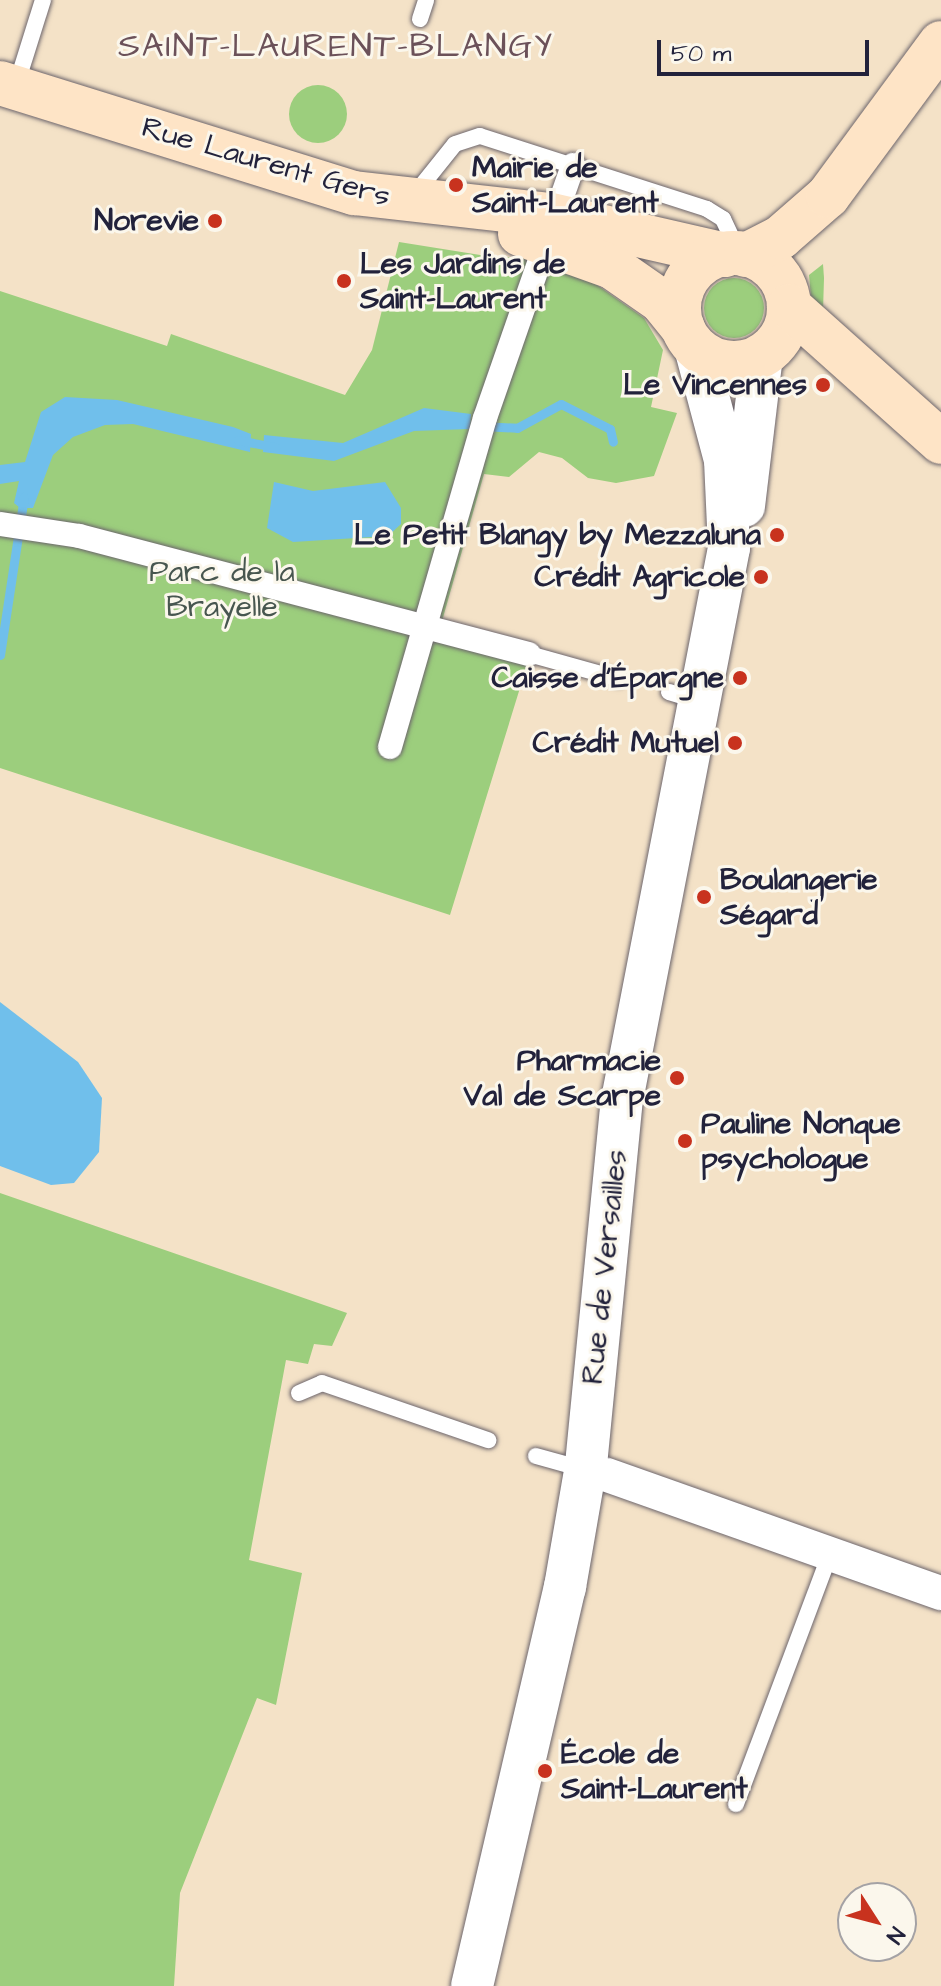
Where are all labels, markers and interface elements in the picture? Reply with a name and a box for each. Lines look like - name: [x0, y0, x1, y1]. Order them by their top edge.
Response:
- scale bar: [661, 24, 873, 74]
- district label: SAINT-LAURENT-BLANGY: [118, 27, 554, 67]
- text: 50 m: [671, 37, 731, 71]
- street label: Rue Laurent Gers: [138, 109, 394, 215]
- place label: Mairie de Saint-Laurent: [472, 150, 659, 220]
- marker: Mairie de Saint-Laurent: [447, 176, 465, 194]
- place label: Norevie: [94, 203, 199, 239]
- marker: Norevie: [206, 212, 224, 230]
- place label: Les Jardins de Saint-Laurent: [360, 246, 565, 316]
- marker: Les Jardins de Saint-Laurent: [335, 272, 353, 290]
- place label: Le Vincennes: [623, 367, 807, 403]
- marker: Le Vincennes: [814, 376, 832, 394]
- place label: Le Petit Blangy by Mezzaluna: [354, 517, 761, 553]
- marker: Le Petit Blangy by Mezzaluna: [768, 526, 786, 544]
- park label: Parc de la Brayelle: [149, 554, 295, 624]
- place label: Crédit Agricole: [534, 559, 745, 595]
- marker: Crédit Agricole: [752, 568, 770, 586]
- place label: Caisse d'Épargne: [491, 660, 724, 696]
- marker: Caisse d'Épargne: [731, 669, 749, 687]
- place label: Crédit Mutuel: [533, 725, 719, 761]
- marker: Crédit Mutuel: [726, 734, 744, 752]
- place label: Boulangerie Ségard: [720, 862, 877, 932]
- marker: Boulangerie Ségard: [695, 888, 713, 906]
- place label: Pharmacie Val de Scarpe: [464, 1043, 661, 1114]
- marker: Pharmacie Val de Scarpe: [668, 1069, 686, 1087]
- place label: Pauline Nonque psychologue: [701, 1106, 901, 1176]
- marker: Pauline Nonque psychologue: [676, 1132, 694, 1150]
- street label: Rue de Versailles: [575, 1148, 635, 1386]
- place label: École de Saint-Laurent: [561, 1736, 748, 1806]
- marker: École de Saint-Laurent: [536, 1762, 554, 1780]
- north arrow: [837, 1882, 917, 1962]
- text: N: [879, 1921, 912, 1950]

